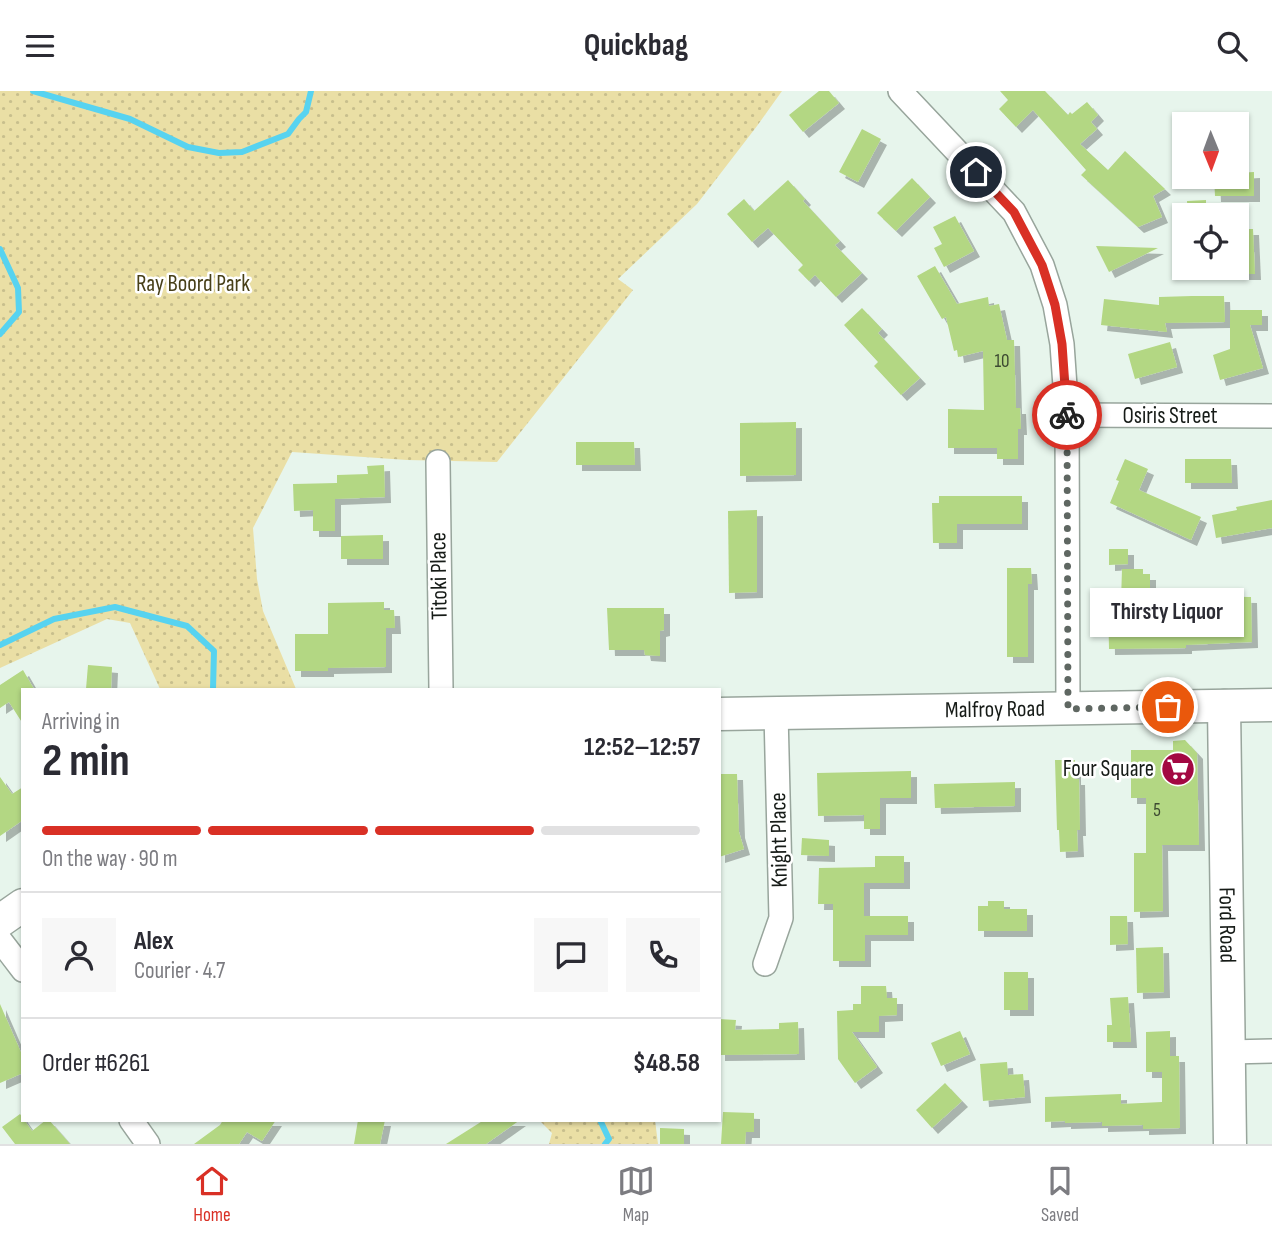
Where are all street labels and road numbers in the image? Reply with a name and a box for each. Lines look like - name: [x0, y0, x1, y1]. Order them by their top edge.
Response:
- street label: Osiris Street: [1122, 402, 1218, 430]
- street label: Titoki Place: [424, 532, 454, 620]
- street label: Malfroy Road: [945, 695, 1045, 724]
- street label: Knight Place: [764, 792, 794, 888]
- street label: Ford Road: [1212, 887, 1242, 963]

